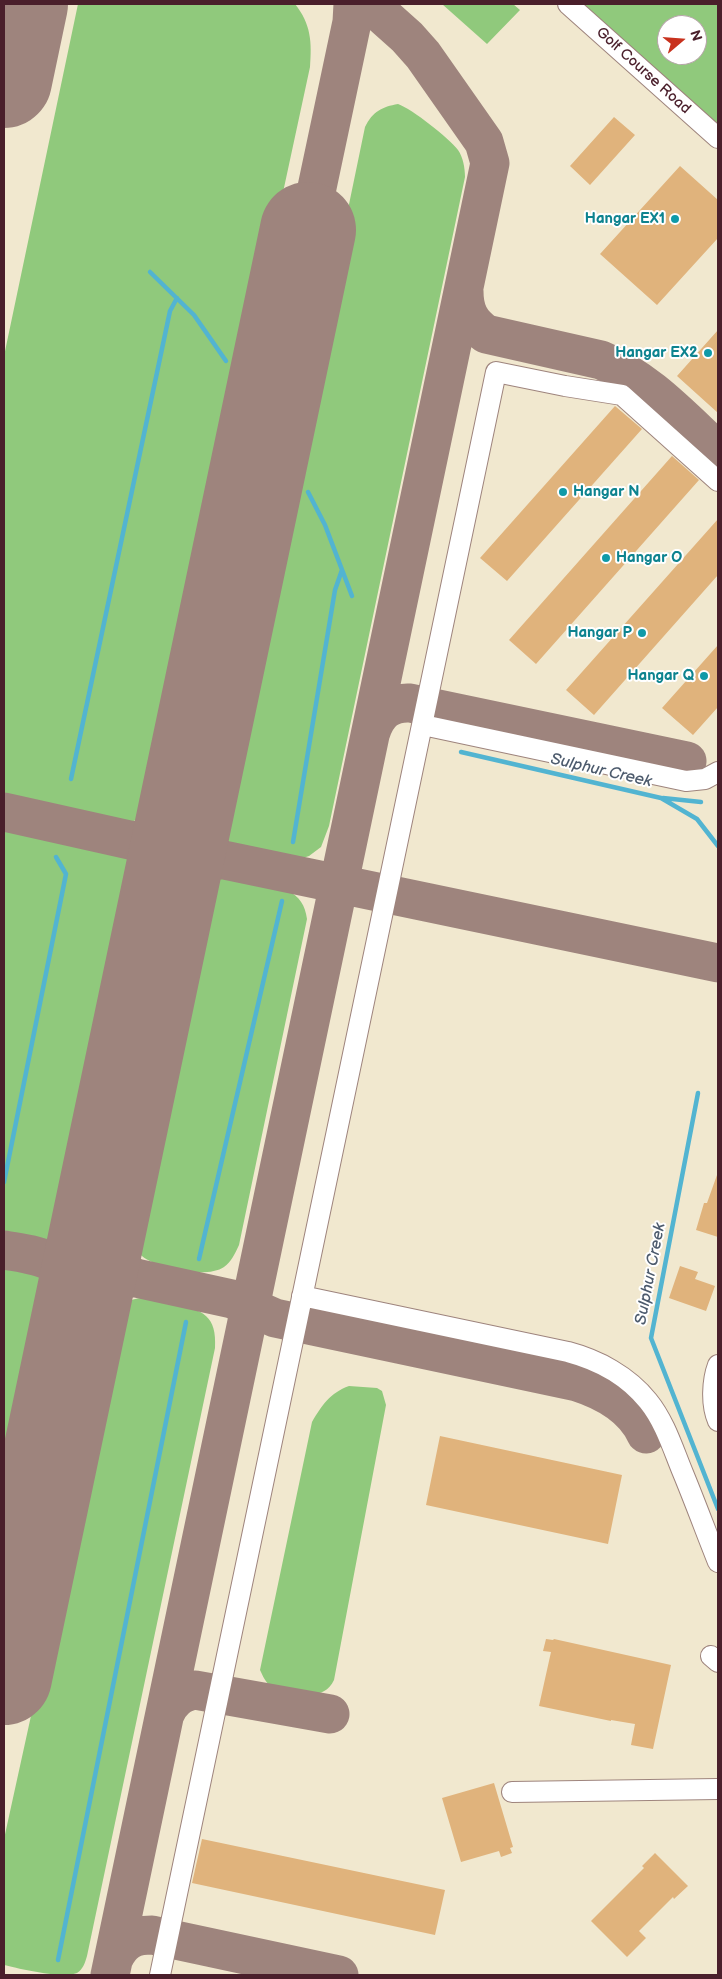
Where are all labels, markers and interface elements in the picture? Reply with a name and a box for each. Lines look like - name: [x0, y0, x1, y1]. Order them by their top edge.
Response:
- north arrow: [657, 15, 707, 65]
- street label: Golf Course Road: [592, 24, 694, 118]
- text: N: [686, 28, 705, 43]
- place label: Hangar EX1: [585, 210, 665, 228]
- marker: Hangar EX1: [669, 213, 681, 225]
- place label: Hangar EX2: [615, 344, 698, 362]
- marker: Hangar EX2: [702, 347, 714, 359]
- place label: Hangar N: [573, 483, 639, 501]
- marker: Hangar N: [557, 486, 569, 498]
- place label: Hangar O: [616, 549, 682, 567]
- marker: Hangar O: [600, 552, 612, 564]
- place label: Hangar P: [567, 624, 632, 642]
- marker: Hangar P: [636, 627, 648, 639]
- place label: Hangar Q: [627, 667, 694, 685]
- marker: Hangar Q: [698, 670, 710, 682]
- water label: Sulphur Creek: [548, 750, 654, 792]
- water label: Sulphur Creek: [632, 1221, 670, 1327]

